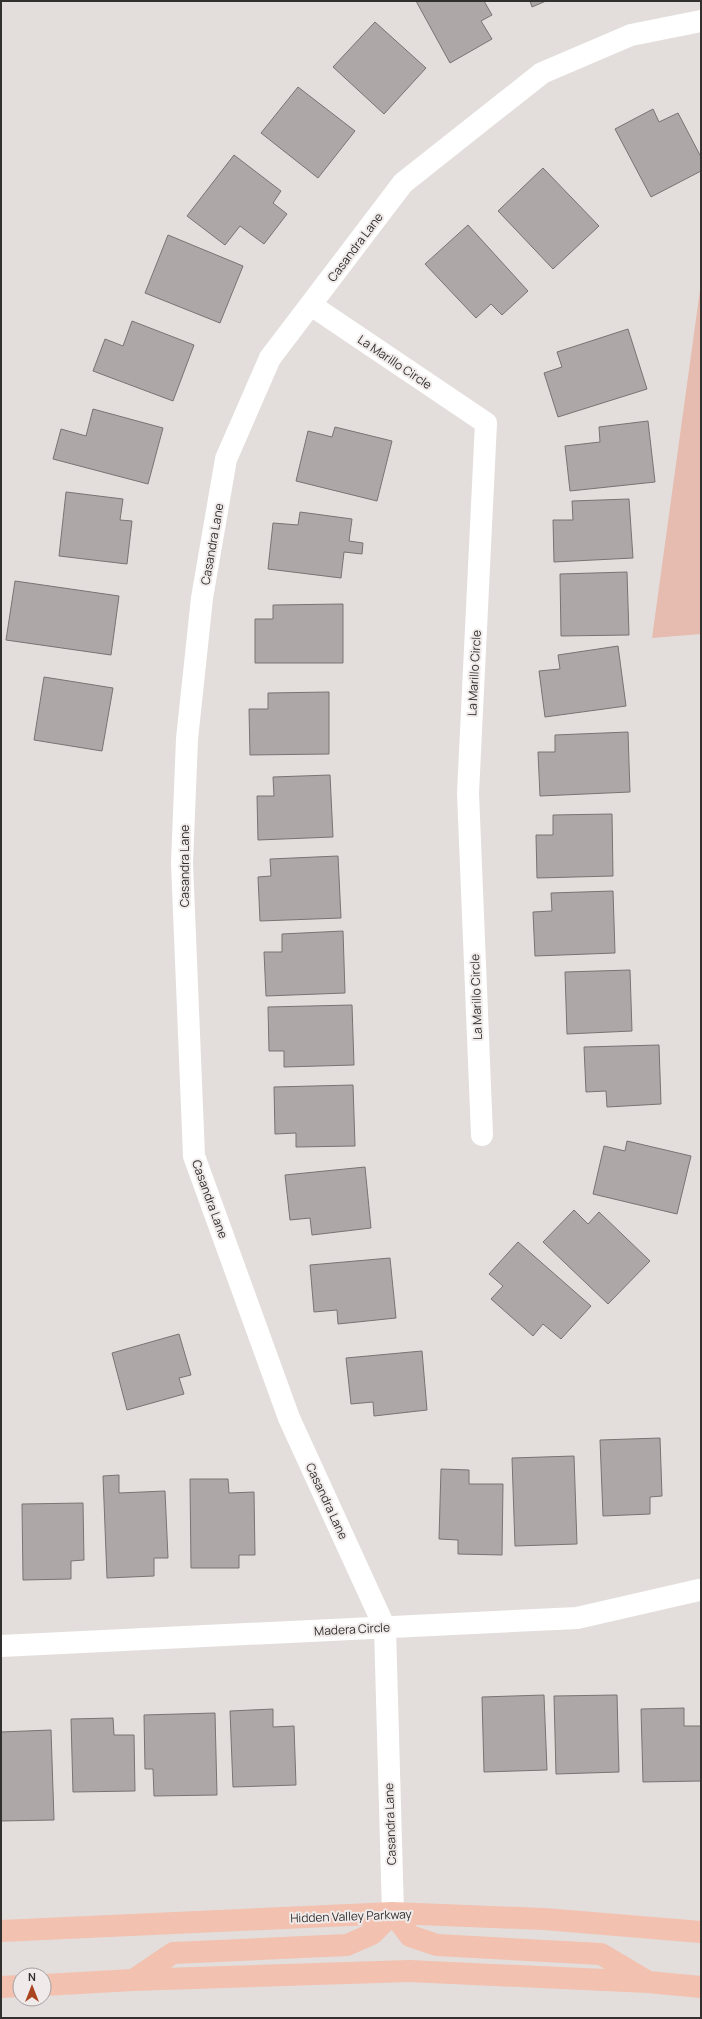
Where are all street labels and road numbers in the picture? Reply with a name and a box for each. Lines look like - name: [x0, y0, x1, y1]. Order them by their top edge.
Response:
- street label: Casandra Lane: [323, 209, 387, 285]
- street label: La Marillo Circle: [355, 331, 435, 393]
- street label: Casandra Lane: [196, 502, 228, 586]
- street label: La Marillo Circle: [463, 630, 485, 716]
- street label: Casandra Lane: [176, 825, 193, 907]
- street label: La Marillo Circle: [466, 954, 486, 1040]
- street label: Casandra Lane: [188, 1157, 232, 1241]
- street label: Casandra Lane: [302, 1460, 352, 1542]
- street label: Madera Circle: [314, 1619, 390, 1639]
- street label: Casandra Lane: [380, 1782, 400, 1866]
- street label: Hidden Valley Parkway: [290, 1905, 413, 1927]

